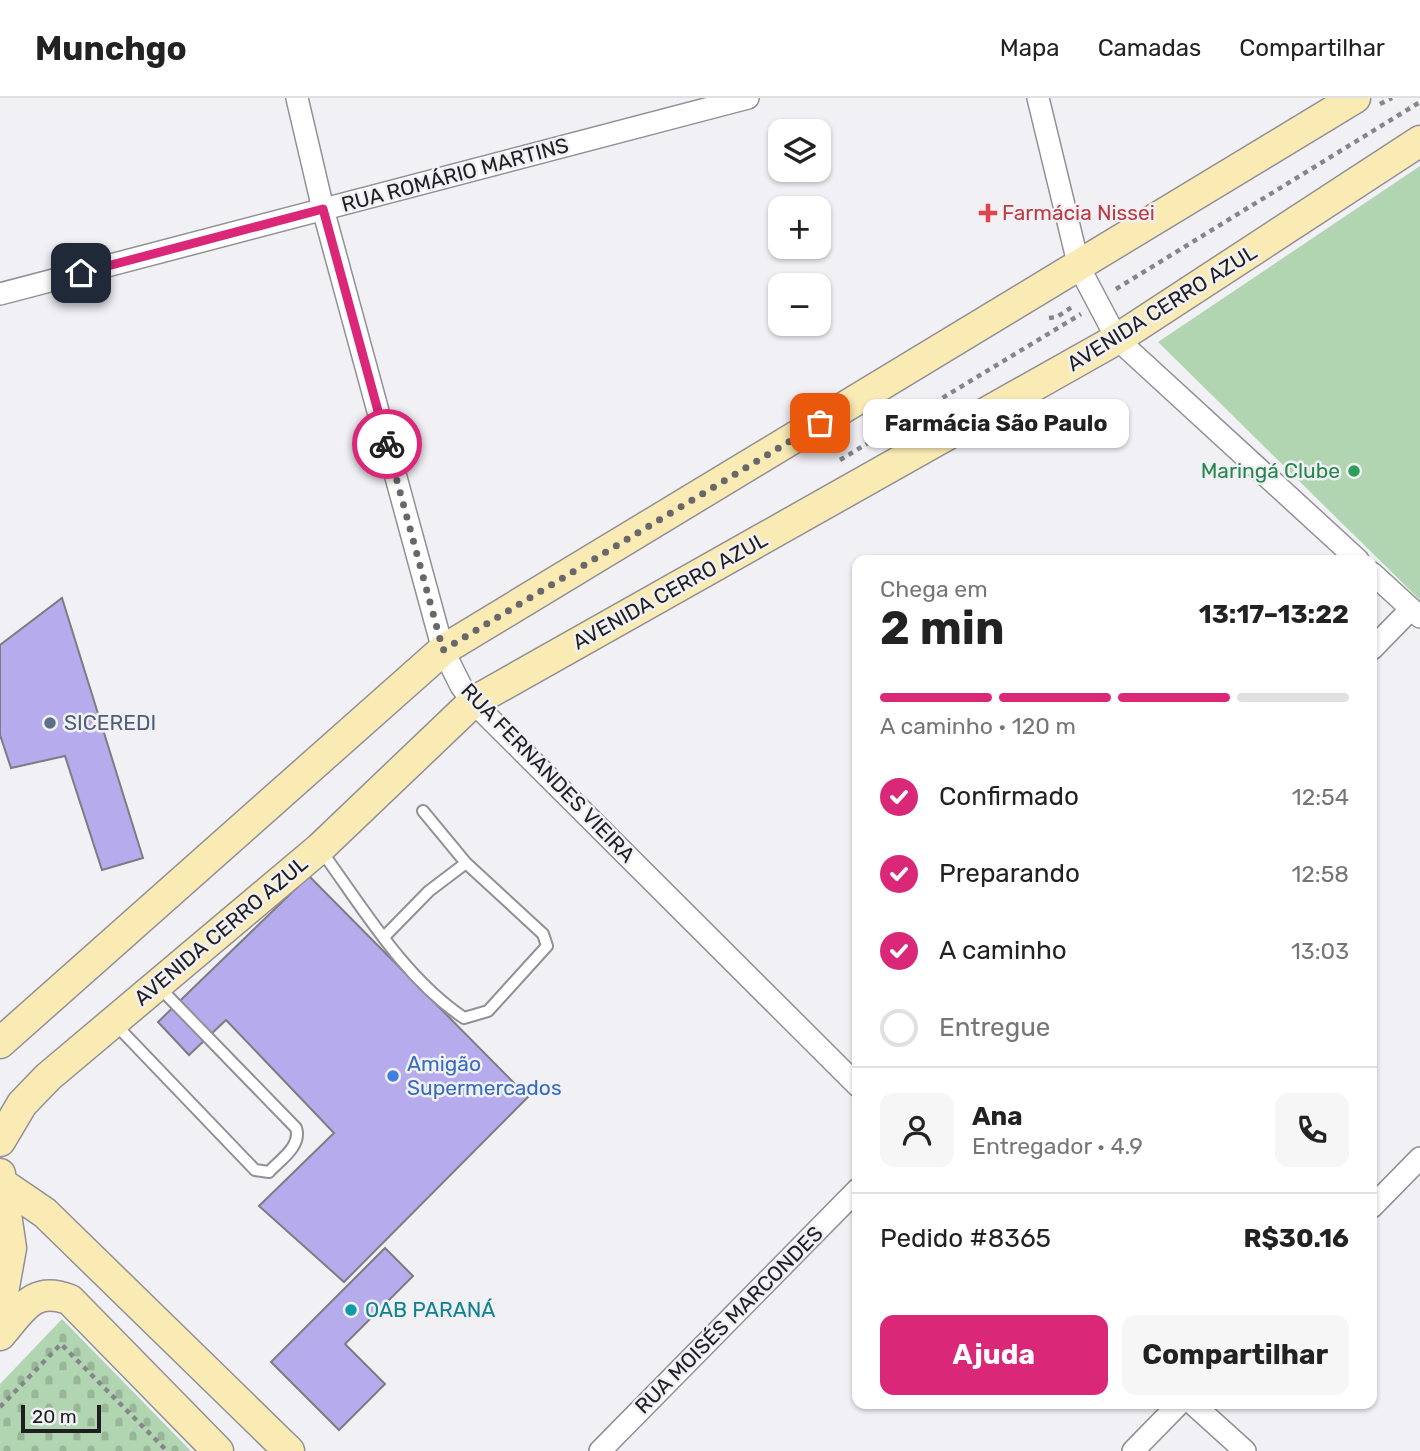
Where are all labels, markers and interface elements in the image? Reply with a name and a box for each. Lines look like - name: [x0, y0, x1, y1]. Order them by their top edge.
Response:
- text: Munchgo: [35, 29, 187, 68]
- text: Mapa: [1000, 34, 1060, 62]
- text: Camadas: [1098, 34, 1201, 62]
- text: Compartilhar: [1239, 34, 1385, 62]
- map controls: [768, 119, 831, 336]
- button: layers: [768, 119, 831, 182]
- street label: RUA ROMÁRIO MARTINS: [338, 132, 571, 217]
- button: +: [768, 196, 831, 259]
- place label: Farmácia Nissei: [1002, 200, 1155, 225]
- marker: Farmácia Nissei: [980, 205, 996, 221]
- street label: AVENIDA CERRO AZUL: [1062, 239, 1261, 376]
- pin: [51, 243, 111, 303]
- icon: home: [62, 254, 100, 292]
- button: −: [768, 273, 831, 336]
- pin: [790, 393, 850, 453]
- callout: Farmácia São Paulo: [862, 398, 1128, 448]
- icon: bag: [801, 404, 839, 442]
- courier: [352, 409, 422, 479]
- text: Farmácia São Paulo: [884, 409, 1108, 437]
- icon: bike: [368, 425, 406, 463]
- place label: Maringá Clube: [1201, 458, 1340, 483]
- marker: Maringá Clube: [1346, 463, 1362, 479]
- street label: AVENIDA CERRO AZUL: [568, 526, 772, 655]
- text: Chega em: [880, 575, 988, 603]
- text: 13:17–13:22: [1199, 599, 1349, 630]
- text: 2 min: [880, 601, 1005, 656]
- street label: RUA FERNANDES VIEIRA: [456, 678, 641, 867]
- place label: SICEREDI: [64, 710, 156, 735]
- text: A caminho · 120 m: [880, 712, 1076, 740]
- marker: SICEREDI: [42, 715, 58, 731]
- icon: check: [880, 778, 918, 816]
- text: Confirmado: [939, 781, 1079, 812]
- text: 12:54: [1292, 783, 1349, 811]
- street label: AVENIDA CERRO AZUL: [129, 851, 313, 1011]
- icon: check: [880, 855, 918, 893]
- text: Preparando: [939, 858, 1080, 889]
- text: 12:58: [1291, 860, 1349, 888]
- icon: check: [880, 932, 918, 970]
- text: A caminho: [939, 935, 1067, 966]
- text: 13:03: [1291, 937, 1349, 965]
- text: Entregue: [939, 1012, 1050, 1043]
- place label: Amigão Supermercados: [407, 1051, 562, 1100]
- marker: Amigão Supermercados: [385, 1068, 401, 1084]
- button: person: [880, 1093, 954, 1167]
- button: phone: [1275, 1093, 1349, 1167]
- text: Ana: [972, 1101, 1023, 1132]
- text: Entregador · 4.9: [972, 1132, 1143, 1160]
- street label: RUA MOISÉS MARCONDES: [630, 1221, 828, 1419]
- text: Pedido #8365: [880, 1223, 1051, 1254]
- text: R$30.16: [1243, 1223, 1349, 1254]
- place label: OAB PARANÁ: [365, 1297, 495, 1322]
- marker: OAB PARANÁ: [343, 1302, 359, 1318]
- button: Ajuda: [880, 1315, 1108, 1395]
- button: Compartilhar: [1122, 1315, 1349, 1395]
- scale bar: [21, 1402, 102, 1434]
- text: 20 m: [32, 1405, 77, 1428]

